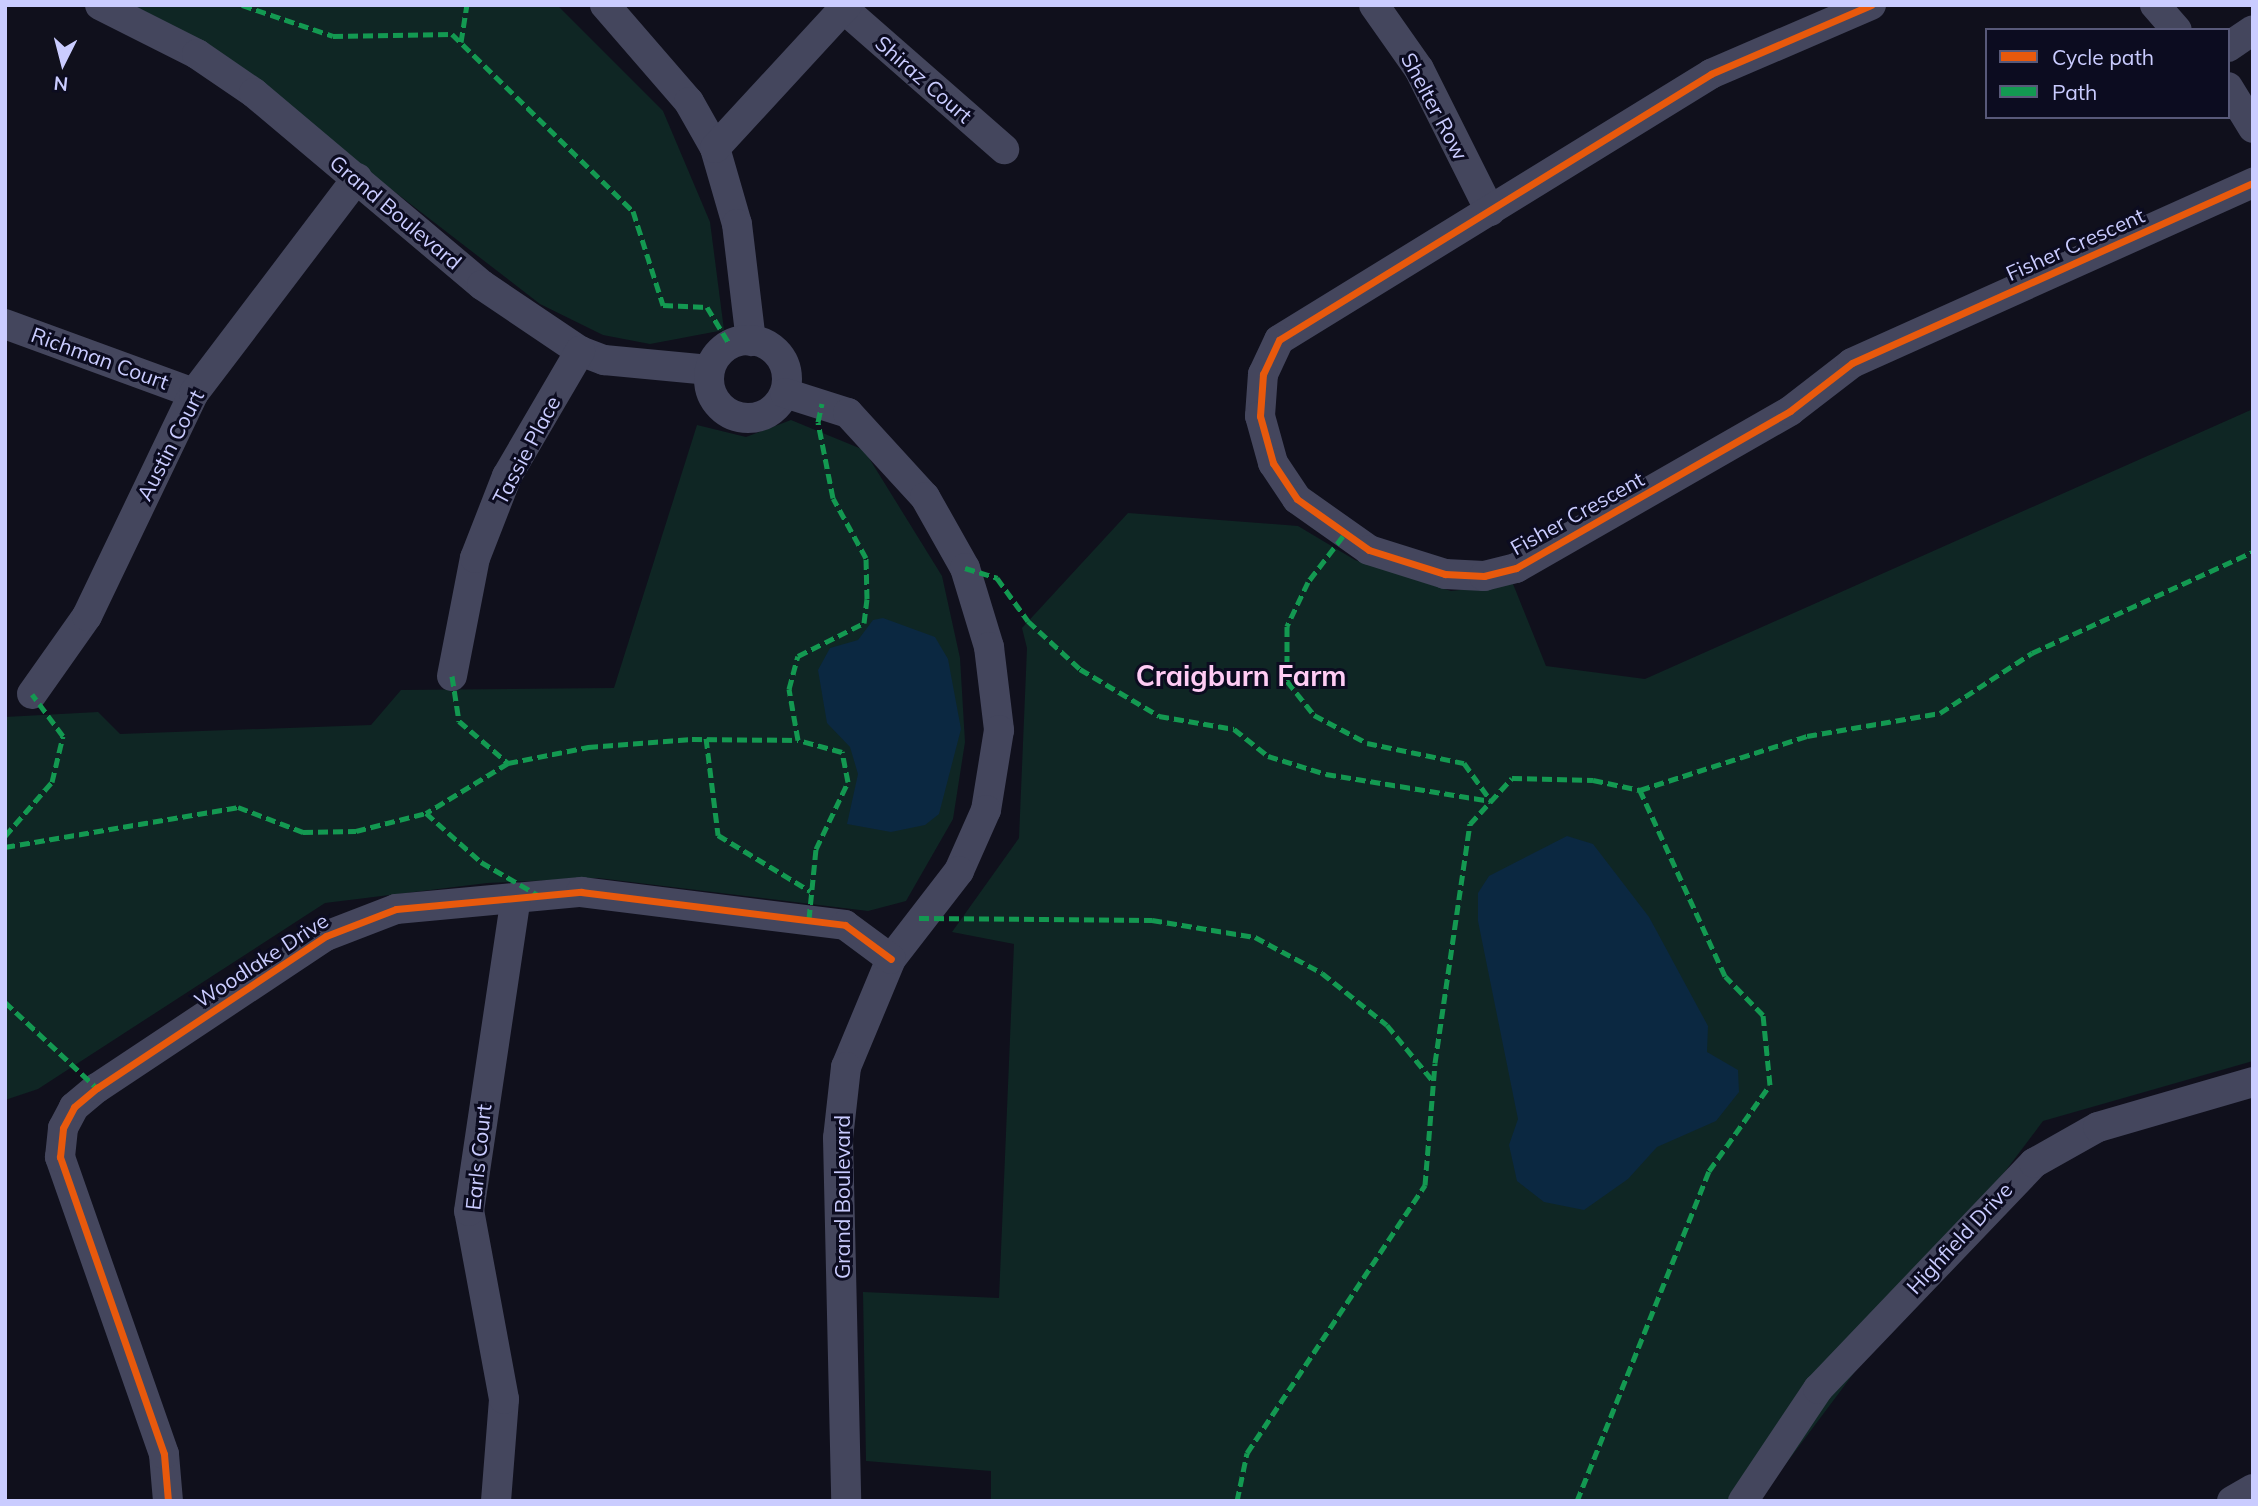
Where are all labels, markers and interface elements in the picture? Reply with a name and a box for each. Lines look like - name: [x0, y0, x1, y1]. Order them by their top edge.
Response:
- north arrow: [28, 28, 98, 98]
- legend: [1985, 28, 2230, 119]
- street label: Shiraz Court: [870, 30, 978, 128]
- text: Cycle path: [2052, 44, 2154, 70]
- street label: Shelter Row: [1396, 48, 1474, 164]
- text: N: [52, 71, 69, 97]
- text: Path: [2052, 79, 2097, 105]
- street label: Grand Boulevard: [325, 150, 467, 274]
- street label: Fisher Crescent: [2002, 202, 2148, 286]
- street label: Richman Court: [28, 321, 172, 395]
- street label: Austin Court: [131, 385, 209, 505]
- street label: Tassie Place: [487, 391, 565, 509]
- street label: Fisher Crescent: [1506, 466, 1648, 560]
- district label: Craigburn Farm: [1136, 659, 1346, 693]
- street label: Woodlake Drive: [189, 907, 333, 1013]
- street label: Earls Court: [460, 1103, 496, 1211]
- street label: Grand Boulevard: [829, 1115, 855, 1279]
- street label: Highfield Drive: [1901, 1177, 2017, 1299]

